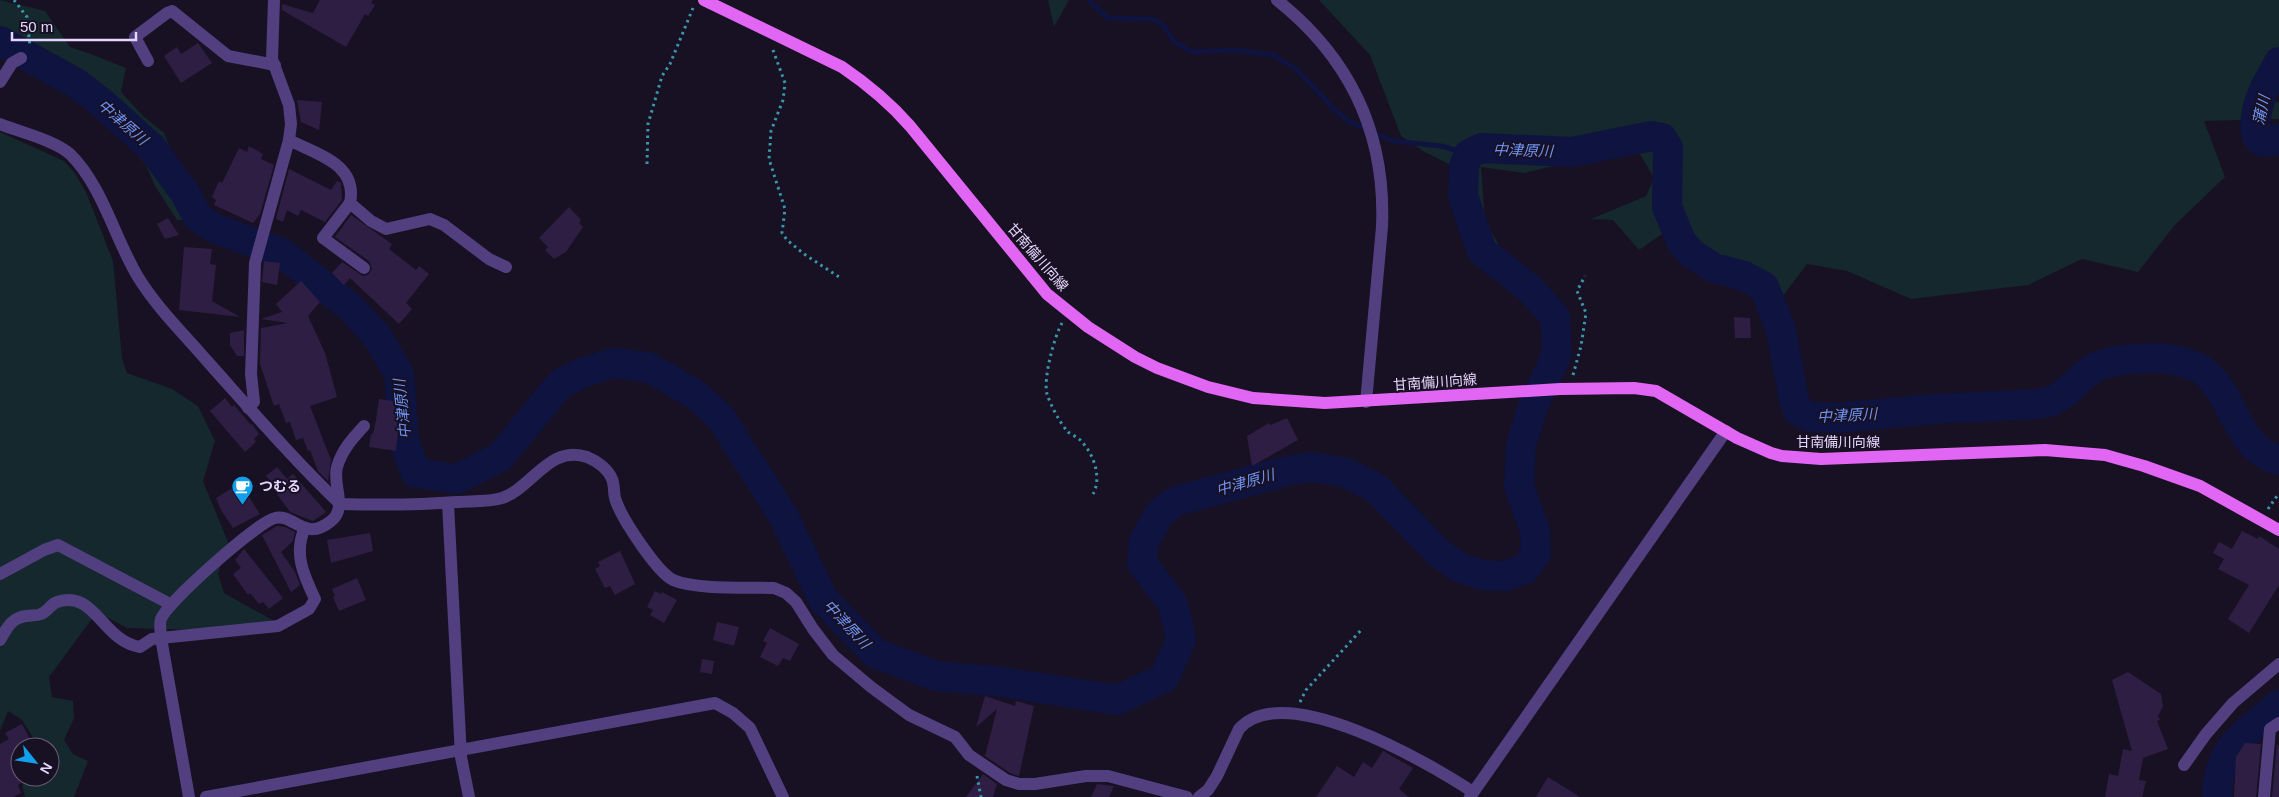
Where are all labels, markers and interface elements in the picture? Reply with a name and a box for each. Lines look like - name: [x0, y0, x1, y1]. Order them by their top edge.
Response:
- scale bar: [12, 10, 136, 42]
- text: 50 m: [20, 18, 53, 35]
- water label: 蒲川: [2250, 92, 2273, 126]
- water label: 中津原川: [95, 96, 153, 149]
- water label: 中津原川: [1493, 140, 1555, 160]
- street label: 甘南備川向線: [1004, 220, 1072, 294]
- street label: 甘南備川向線: [1393, 371, 1477, 393]
- water label: 中津原川: [390, 376, 414, 440]
- water label: 中津原川: [1817, 405, 1879, 425]
- street label: 甘南備川向線: [1796, 434, 1880, 450]
- water label: 中津原川: [1214, 465, 1278, 498]
- cafe icon: つむる: [231, 474, 255, 505]
- place label: つむる: [259, 478, 301, 494]
- water label: 中津原川: [820, 596, 875, 653]
- north arrow: [10, 737, 60, 787]
- text: N: [37, 760, 56, 777]

